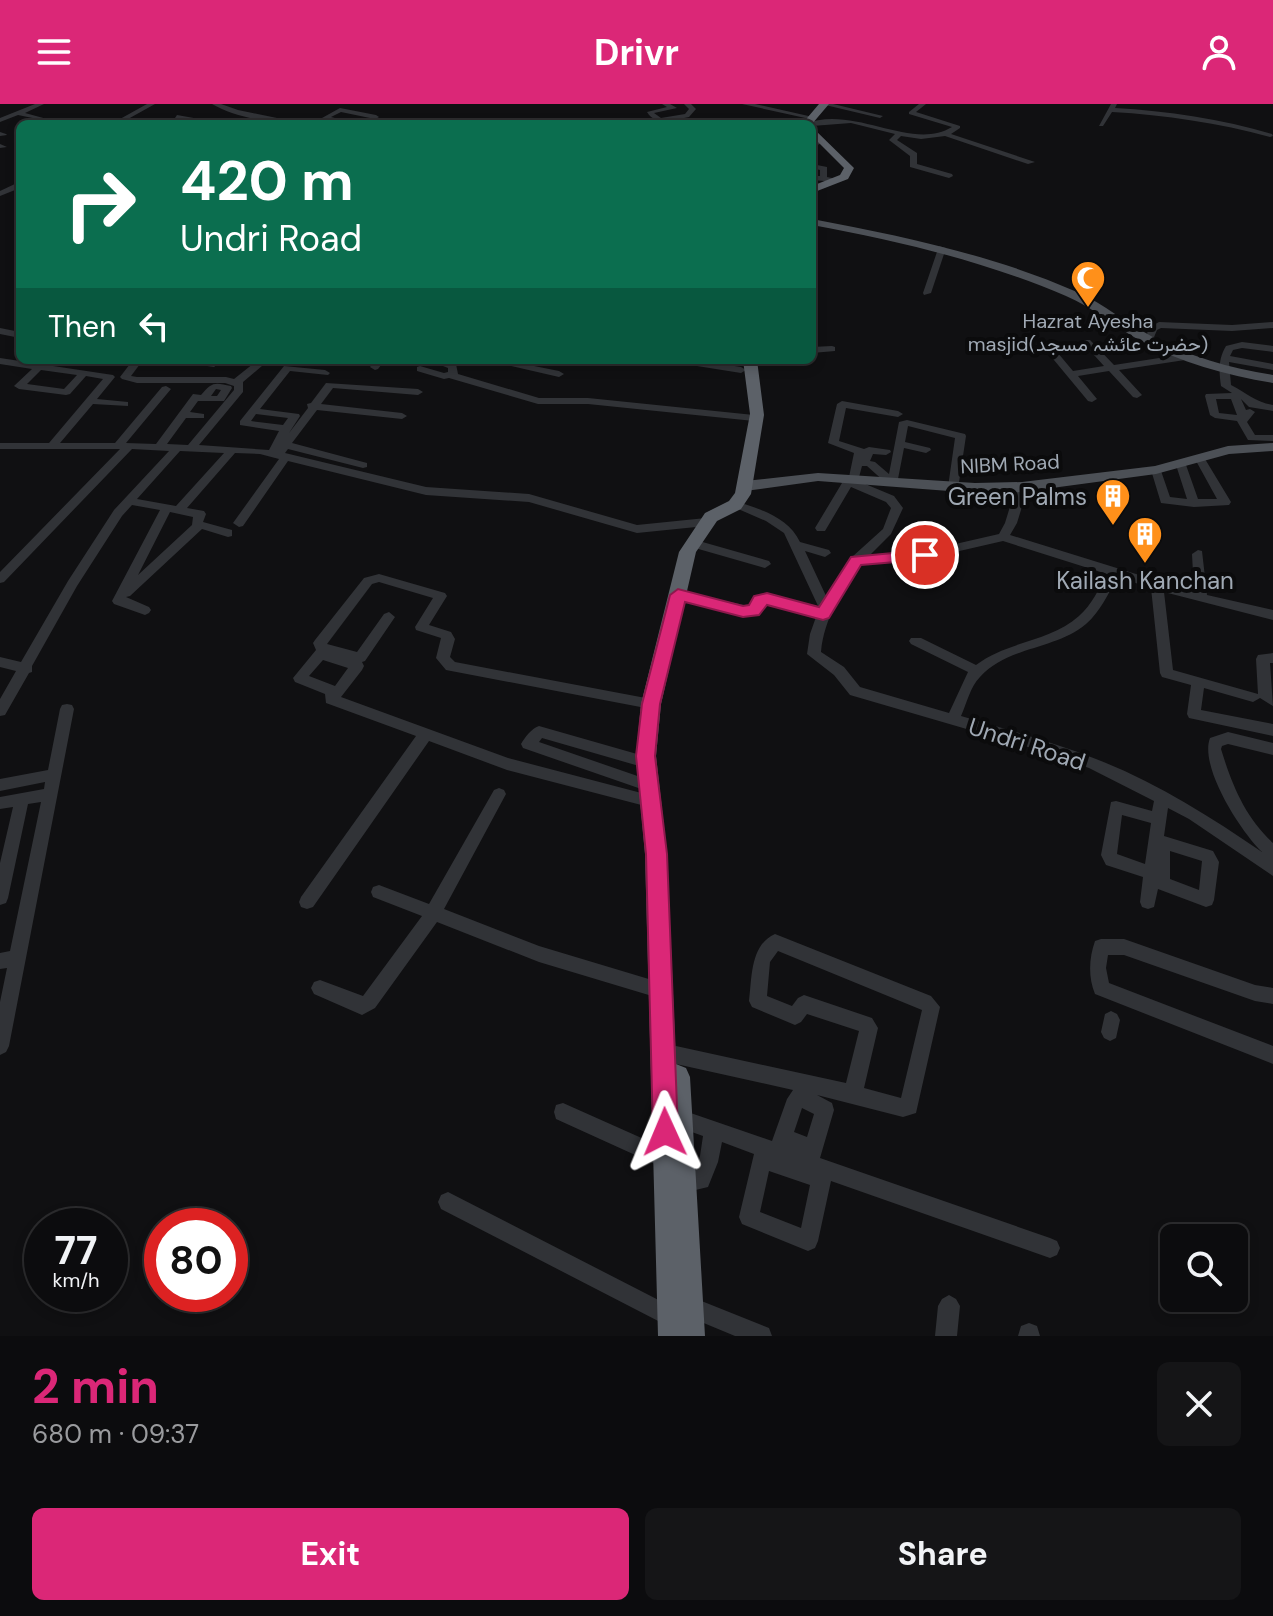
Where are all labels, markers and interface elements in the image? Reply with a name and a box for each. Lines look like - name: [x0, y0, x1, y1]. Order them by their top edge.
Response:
- text: Drivr: [594, 29, 679, 76]
- icon: menu: [32, 30, 76, 74]
- icon: person: [1197, 30, 1241, 74]
- text: 420 m: [180, 144, 354, 217]
- icon: right: [48, 152, 152, 256]
- text: Undri Road: [180, 215, 362, 262]
- mosque icon: Hazrat Ayesha masjid(حضرت عائشہ مسجد): [1069, 259, 1107, 309]
- icon: left: [132, 304, 176, 348]
- text: Then: [48, 307, 116, 346]
- place label: Hazrat Ayesha masjid(حضرت عائشہ مسجد): [968, 308, 1208, 357]
- street label: NIBM Road: [960, 448, 1060, 480]
- building icon: Green Palms: [1094, 477, 1132, 527]
- place label: Green Palms: [948, 481, 1087, 512]
- building icon: Kailash Kanchan: [1126, 515, 1164, 565]
- pin: [891, 521, 959, 589]
- icon: arrive: [903, 533, 947, 577]
- place label: Kailash Kanchan: [1056, 565, 1234, 596]
- street label: Undri Road: [964, 710, 1090, 778]
- position arrow: [623, 1090, 707, 1174]
- speed limit sign: 80: [144, 1208, 248, 1312]
- text: 77: [55, 1224, 97, 1276]
- map controls: [1160, 1224, 1248, 1312]
- button: search: [1160, 1224, 1248, 1312]
- text: km/h: [52, 1267, 100, 1293]
- text: 2 min: [32, 1355, 159, 1418]
- button: close: [1157, 1362, 1241, 1446]
- text: 680 m · 09:37: [32, 1417, 199, 1451]
- button: Exit: [32, 1508, 629, 1600]
- button: Share: [645, 1508, 1241, 1600]

